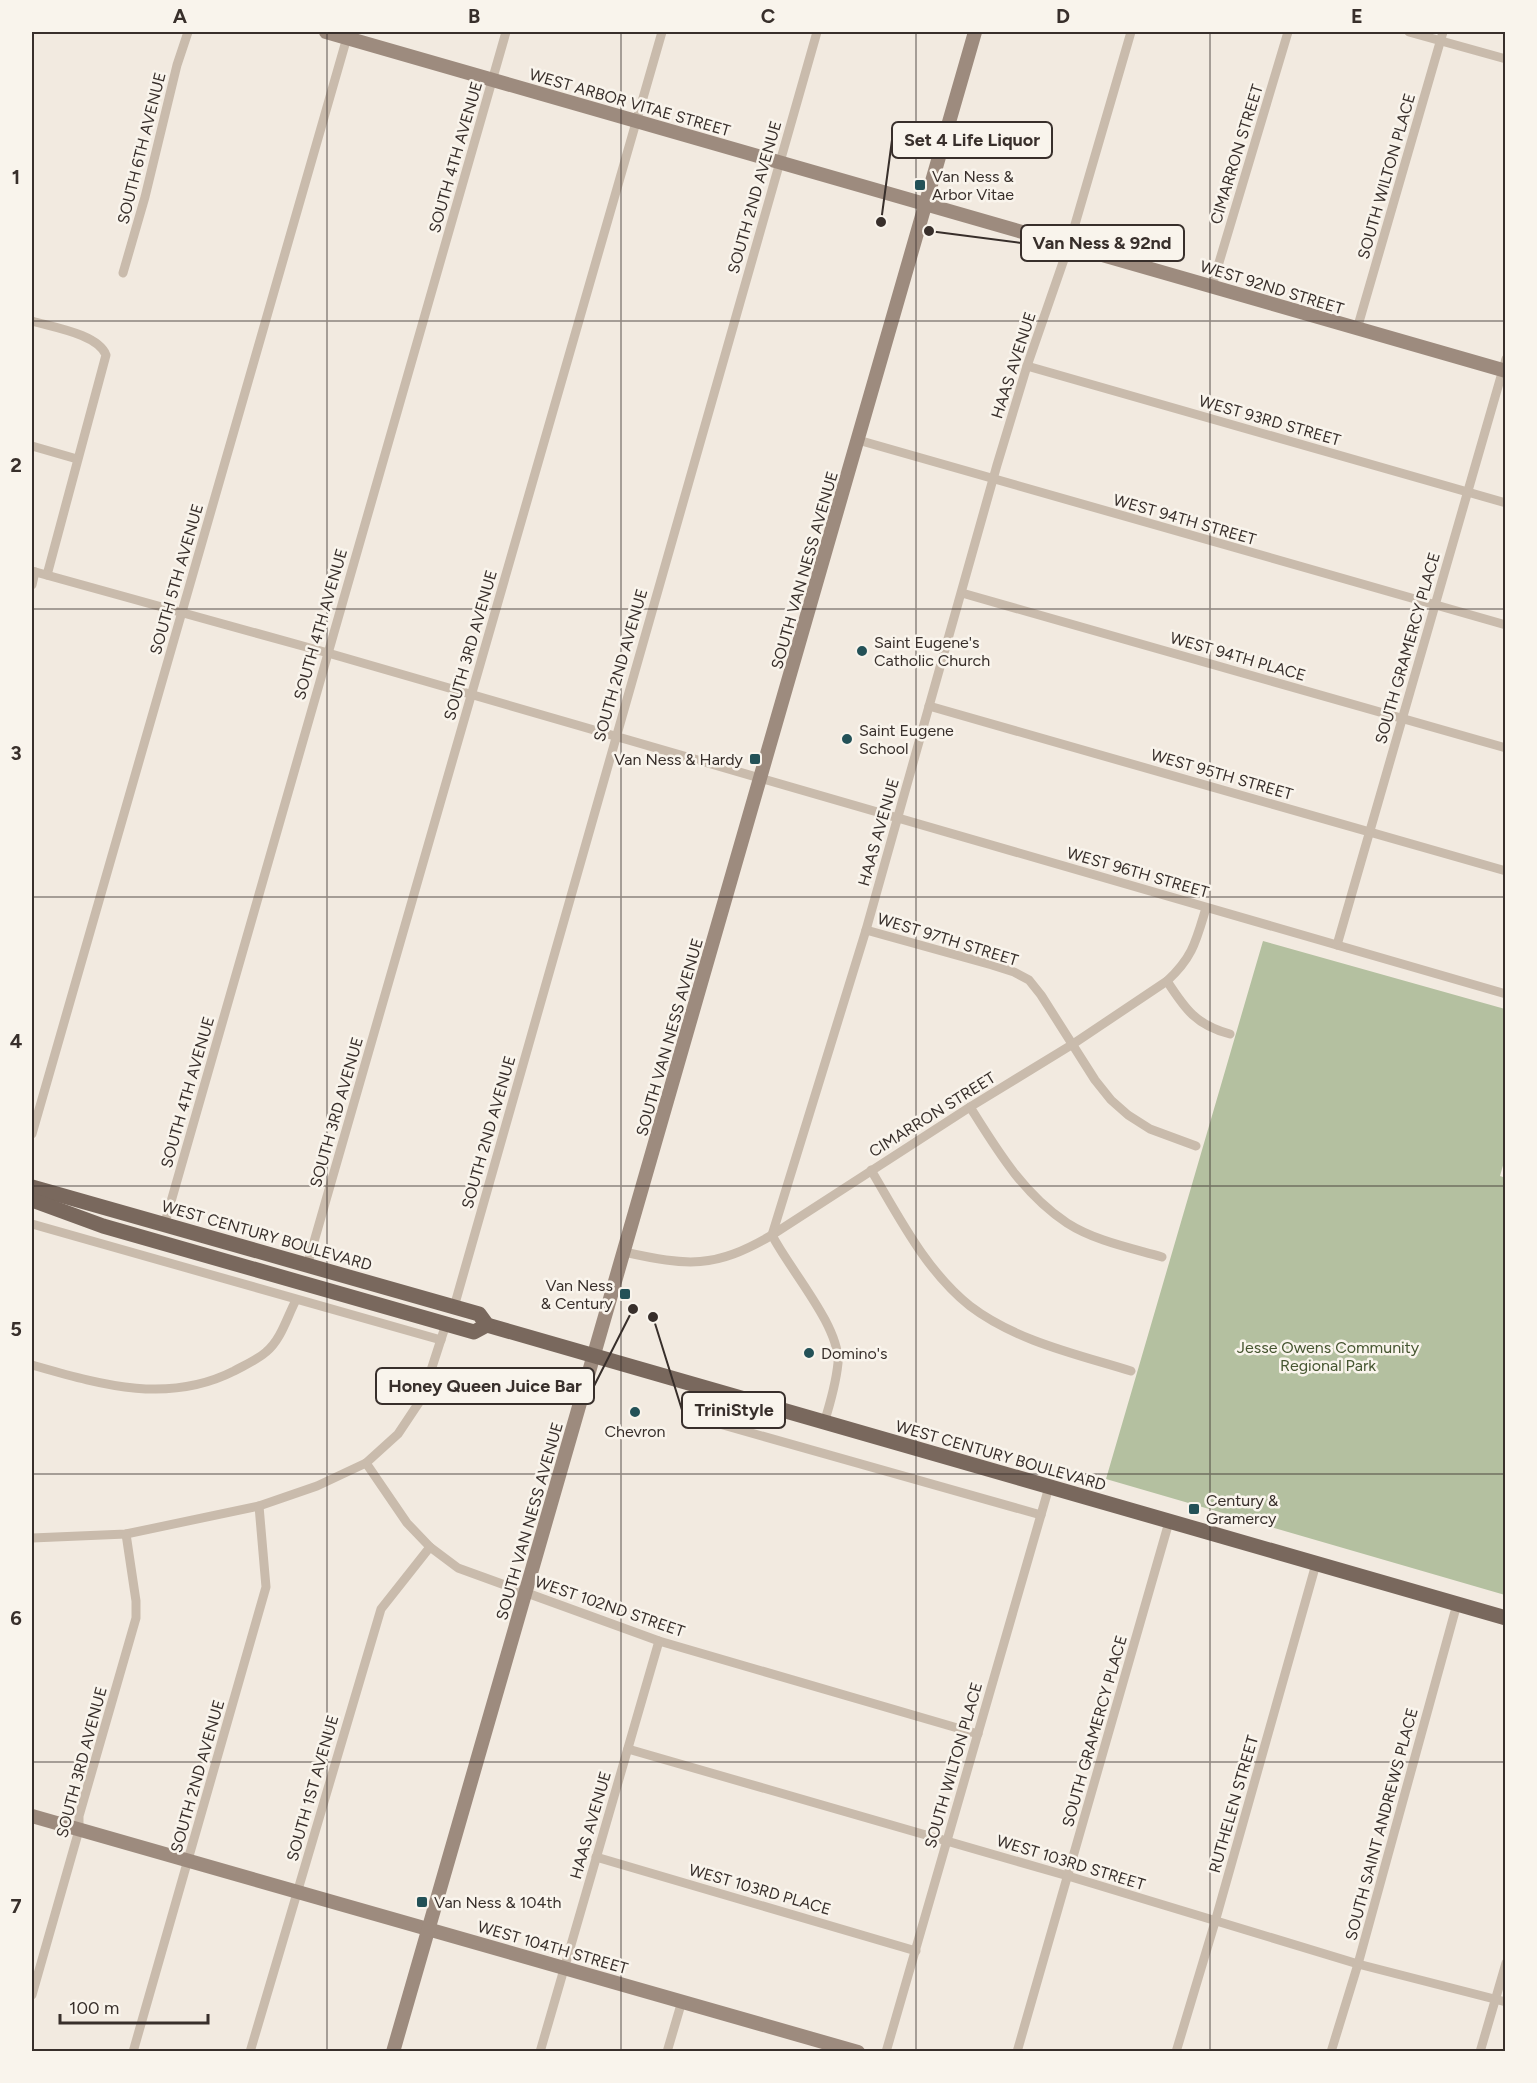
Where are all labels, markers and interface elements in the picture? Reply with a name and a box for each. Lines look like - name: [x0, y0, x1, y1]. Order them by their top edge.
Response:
- text: A: [173, 4, 188, 28]
- text: B: [468, 4, 480, 28]
- text: C: [761, 4, 775, 28]
- text: D: [1056, 4, 1070, 28]
- text: E: [1351, 4, 1363, 28]
- street label: WEST ARBOR VITAE STREET: [527, 65, 733, 140]
- street label: SOUTH 6TH AVENUE: [113, 70, 170, 226]
- street label: SOUTH 4TH AVENUE: [425, 79, 486, 235]
- street label: CIMARRON STREET: [1206, 82, 1267, 226]
- street label: SOUTH WILTON PLACE: [1354, 91, 1419, 261]
- street label: SOUTH 2ND AVENUE: [724, 118, 785, 276]
- callout: Set 4 Life Liquor: [892, 122, 1052, 158]
- text: Set 4 Life Liquor: [904, 129, 1040, 151]
- text: 1: [12, 165, 20, 189]
- place label: Van Ness & Arbor Vitae: [932, 167, 1014, 204]
- marker: Van Ness & Arbor Vitae: [913, 178, 927, 192]
- callout: Van Ness & 92nd: [1021, 225, 1184, 261]
- text: Van Ness & 92nd: [1032, 232, 1172, 254]
- street label: WEST 92ND STREET: [1198, 257, 1346, 318]
- street label: HAAS AVENUE: [987, 309, 1040, 421]
- street label: WEST 93RD STREET: [1197, 391, 1343, 450]
- text: 2: [10, 453, 22, 477]
- street label: SOUTH VAN NESS AVENUE: [767, 469, 842, 671]
- street label: WEST 94TH STREET: [1111, 490, 1259, 549]
- street label: SOUTH 5TH AVENUE: [146, 502, 207, 657]
- street label: SOUTH 4TH AVENUE: [290, 546, 351, 702]
- street label: SOUTH GRAMERCY PLACE: [1371, 550, 1444, 746]
- street label: SOUTH 3RD AVENUE: [440, 568, 501, 723]
- street label: SOUTH 2ND AVENUE: [590, 586, 651, 744]
- street label: WEST 94TH PLACE: [1168, 628, 1308, 685]
- place label: Saint Eugene's Catholic Church: [874, 633, 990, 670]
- marker: Saint Eugene's Catholic Church: [855, 644, 869, 658]
- place label: Saint Eugene School: [859, 721, 954, 758]
- marker: Saint Eugene School: [840, 732, 854, 746]
- text: 3: [10, 741, 22, 765]
- street label: WEST 95TH STREET: [1149, 745, 1295, 804]
- place label: Van Ness & Hardy: [614, 750, 744, 769]
- marker: Van Ness & Hardy: [748, 752, 762, 766]
- street label: HAAS AVENUE: [854, 776, 903, 888]
- street label: WEST 96TH STREET: [1065, 843, 1211, 902]
- street label: WEST 97TH STREET: [875, 909, 1021, 970]
- street label: SOUTH VAN NESS AVENUE: [632, 936, 707, 1138]
- street label: SOUTH 4TH AVENUE: [157, 1014, 218, 1170]
- text: 4: [10, 1029, 23, 1053]
- street label: SOUTH 3RD AVENUE: [306, 1035, 367, 1190]
- street label: SOUTH 2ND AVENUE: [458, 1053, 519, 1211]
- street label: CIMARRON STREET: [866, 1068, 999, 1161]
- street label: WEST CENTURY BOULEVARD: [159, 1196, 374, 1275]
- place label: Van Ness & Century: [541, 1276, 614, 1313]
- marker: Van Ness & Century: [618, 1287, 632, 1301]
- text: 5: [10, 1317, 22, 1341]
- park label: Jesse Owens Community Regional Park: [1237, 1338, 1420, 1375]
- place label: Domino's: [821, 1344, 887, 1363]
- marker: Domino's: [802, 1346, 816, 1360]
- callout: Honey Queen Juice Bar: [376, 1368, 594, 1404]
- text: Honey Queen Juice Bar: [388, 1375, 582, 1397]
- callout: TriniStyle: [682, 1392, 785, 1428]
- text: TriniStyle: [694, 1399, 774, 1421]
- marker: Chevron: [628, 1405, 642, 1419]
- street label: WEST CENTURY BOULEVARD: [893, 1416, 1108, 1495]
- street label: SOUTH VAN NESS AVENUE: [492, 1420, 567, 1622]
- place label: Chevron: [605, 1422, 666, 1441]
- place label: Century & Gramercy: [1206, 1491, 1279, 1528]
- marker: Century & Gramercy: [1187, 1502, 1201, 1516]
- street label: WEST 102ND STREET: [532, 1572, 687, 1641]
- text: 6: [10, 1606, 22, 1630]
- street label: SOUTH GRAMERCY PLACE: [1058, 1633, 1131, 1829]
- street label: SOUTH WILTON PLACE: [921, 1680, 986, 1850]
- street label: SOUTH 3RD AVENUE: [52, 1684, 111, 1840]
- street label: SOUTH 2ND AVENUE: [167, 1697, 228, 1855]
- street label: SOUTH SAINT ANDREWS PLACE: [1341, 1706, 1422, 1943]
- street label: SOUTH 1ST AVENUE: [282, 1713, 342, 1863]
- street label: RUTHELEN STREET: [1205, 1733, 1262, 1875]
- street label: HAAS AVENUE: [566, 1769, 615, 1881]
- street label: WEST 103RD STREET: [994, 1831, 1148, 1894]
- street label: WEST 103RD PLACE: [687, 1860, 833, 1919]
- place label: Van Ness & 104th: [434, 1893, 562, 1912]
- text: 7: [10, 1894, 22, 1918]
- marker: Van Ness & 104th: [415, 1895, 429, 1909]
- street label: WEST 104TH STREET: [476, 1917, 630, 1978]
- scale bar: [60, 1987, 208, 2025]
- text: 100 m: [69, 1997, 119, 2019]

